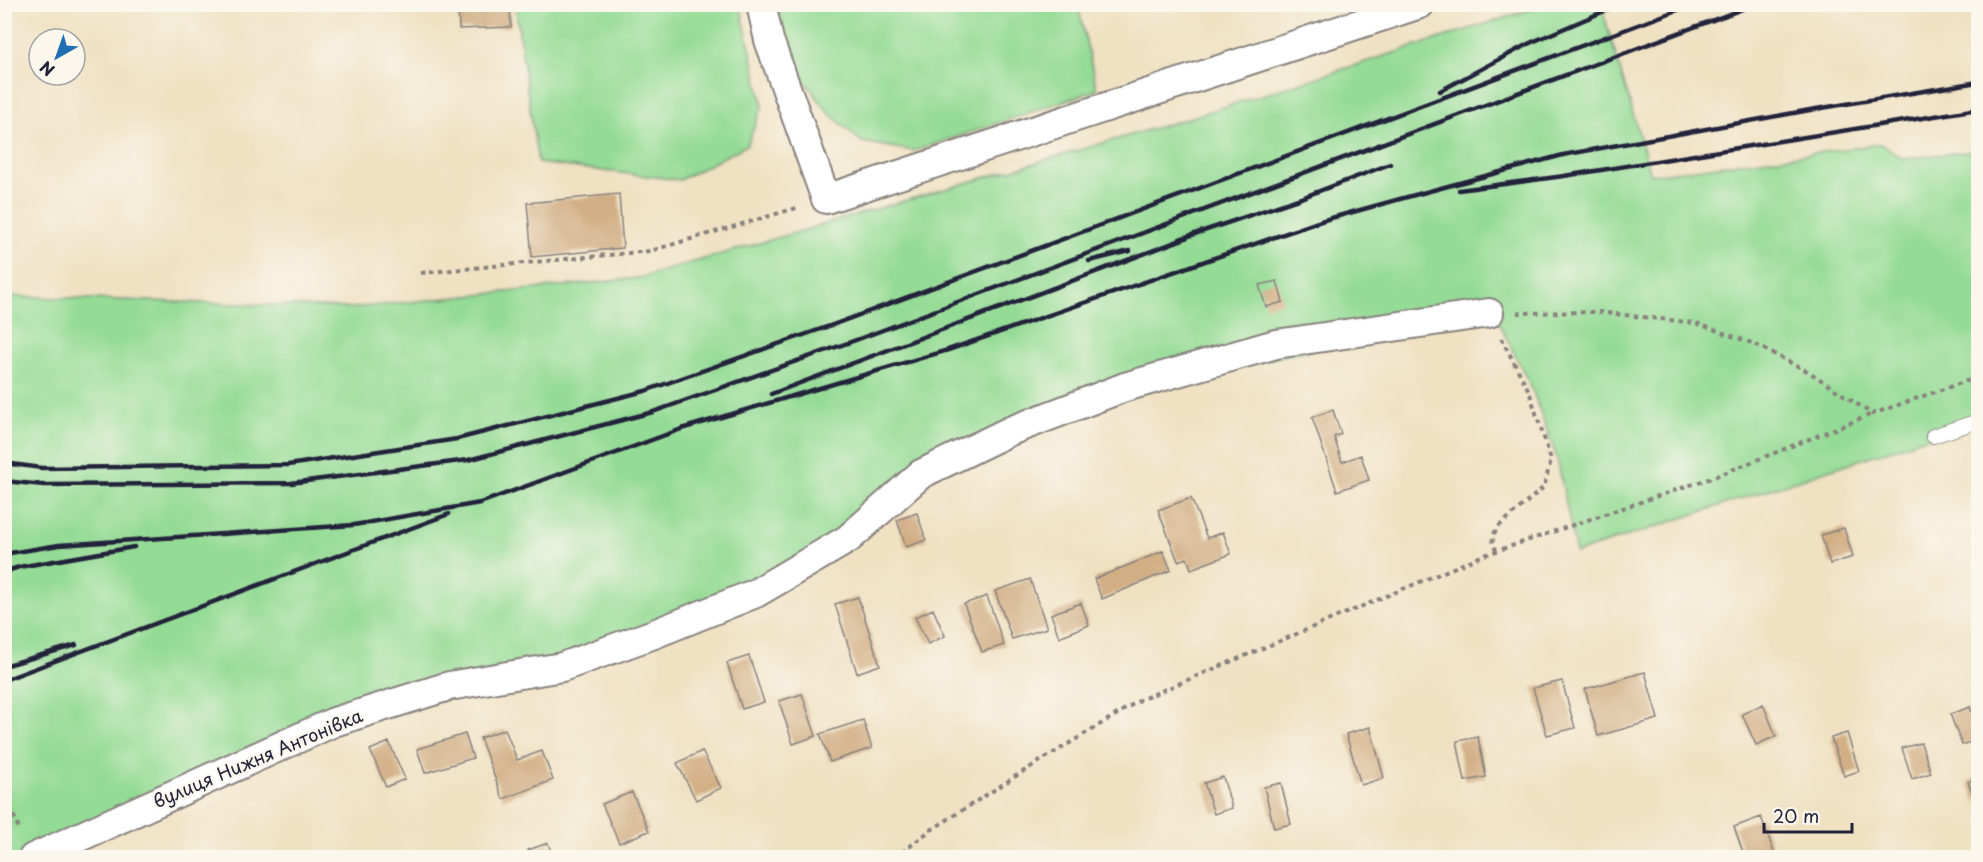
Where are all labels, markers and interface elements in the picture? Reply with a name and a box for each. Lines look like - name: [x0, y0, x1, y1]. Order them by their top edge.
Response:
- north arrow: [27, 27, 87, 87]
- text: N: [34, 56, 59, 83]
- street label: вулиця Нижня Антонівка: [148, 701, 367, 814]
- scale bar: [1764, 796, 1852, 834]
- text: 20 m: [1773, 802, 1819, 829]

